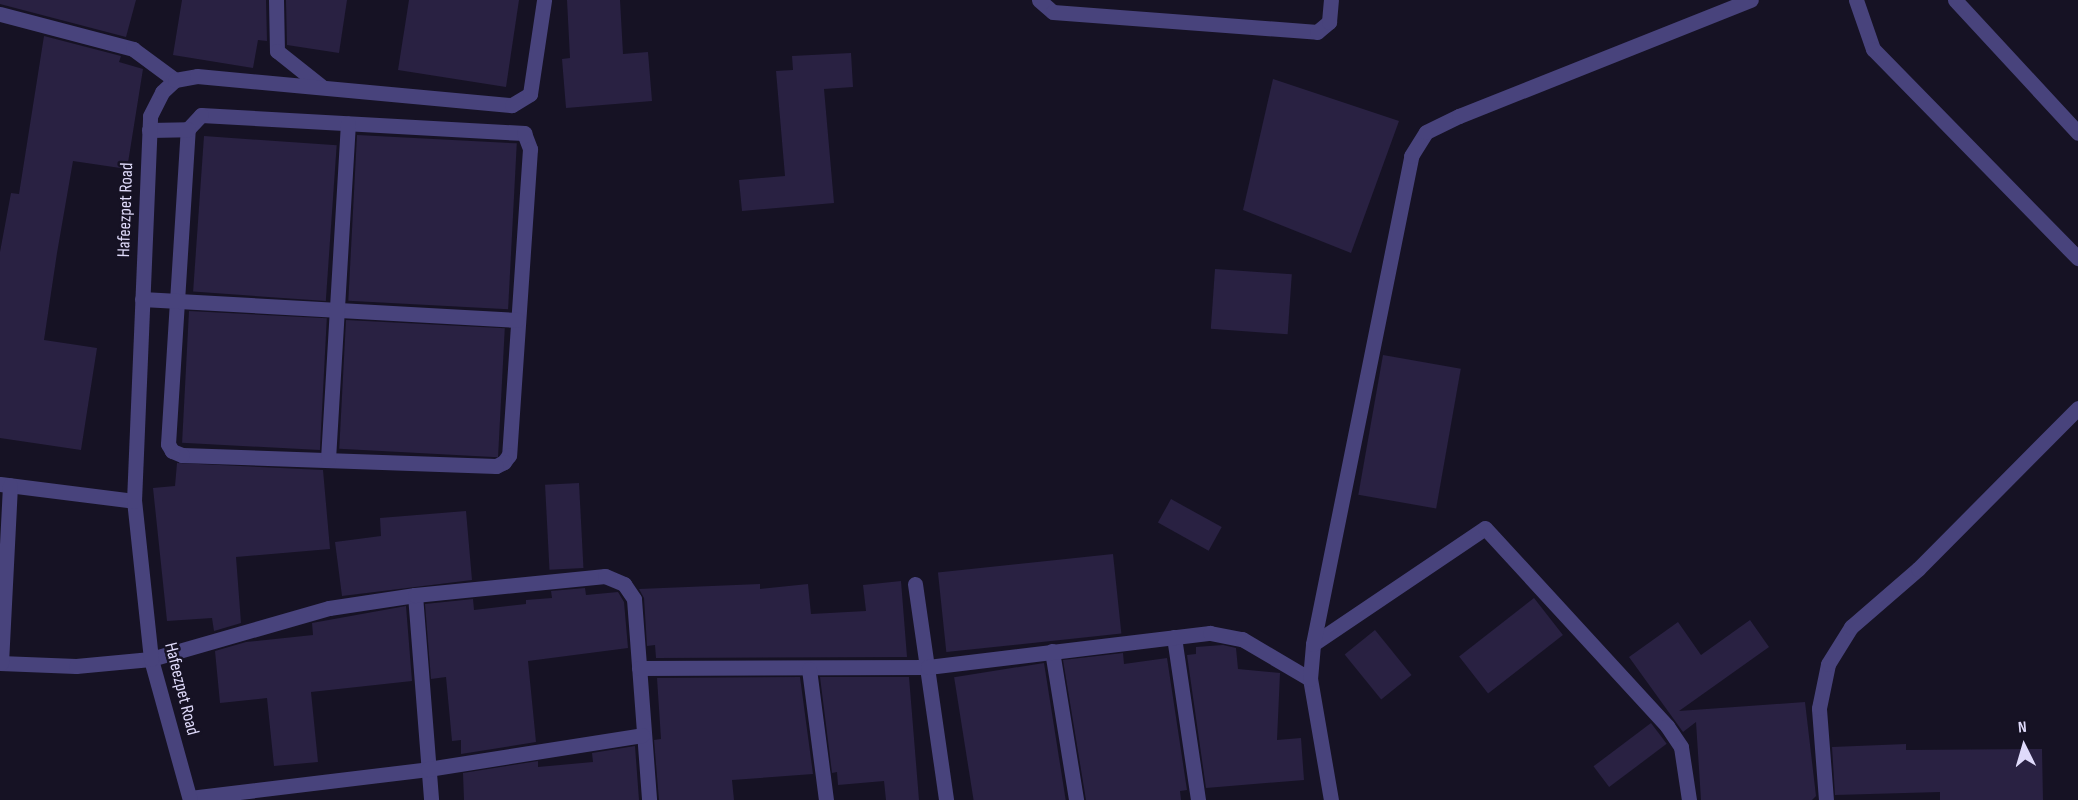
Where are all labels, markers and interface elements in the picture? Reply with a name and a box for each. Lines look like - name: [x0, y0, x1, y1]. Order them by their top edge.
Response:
- street label: Hafeezpet Road: [114, 162, 138, 258]
- street label: Hafeezpet Road: [159, 640, 203, 738]
- north arrow: [1994, 716, 2054, 776]
- text: N: [2017, 718, 2027, 737]

